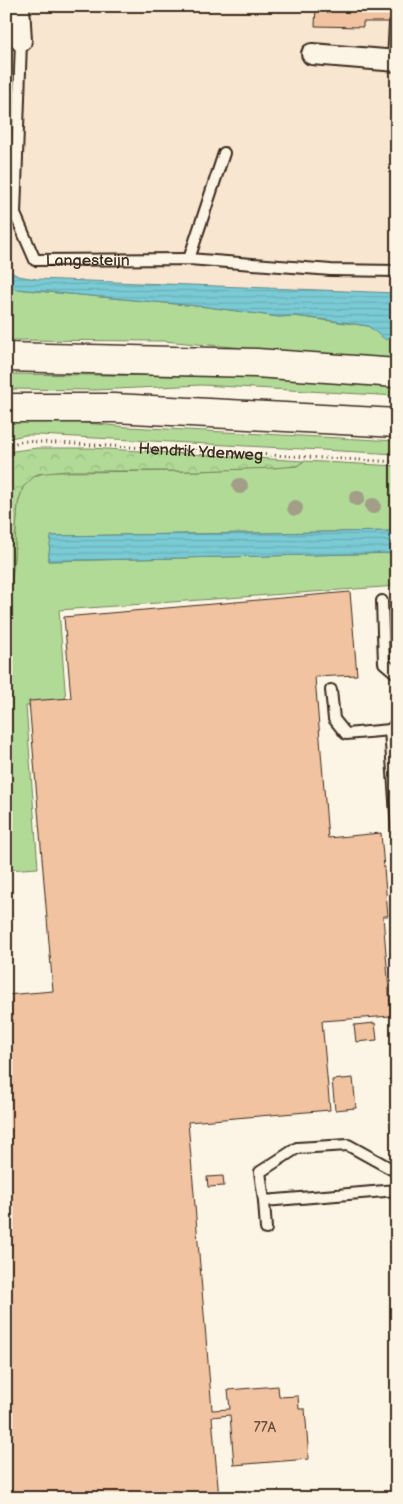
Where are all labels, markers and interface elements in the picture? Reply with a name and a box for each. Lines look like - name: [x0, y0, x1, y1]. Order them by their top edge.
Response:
- street label: Langesteijn: [46, 251, 130, 271]
- street label: Hendrik Ydenweg: [138, 440, 264, 465]
- house number: 77A: [254, 1419, 277, 1436]

